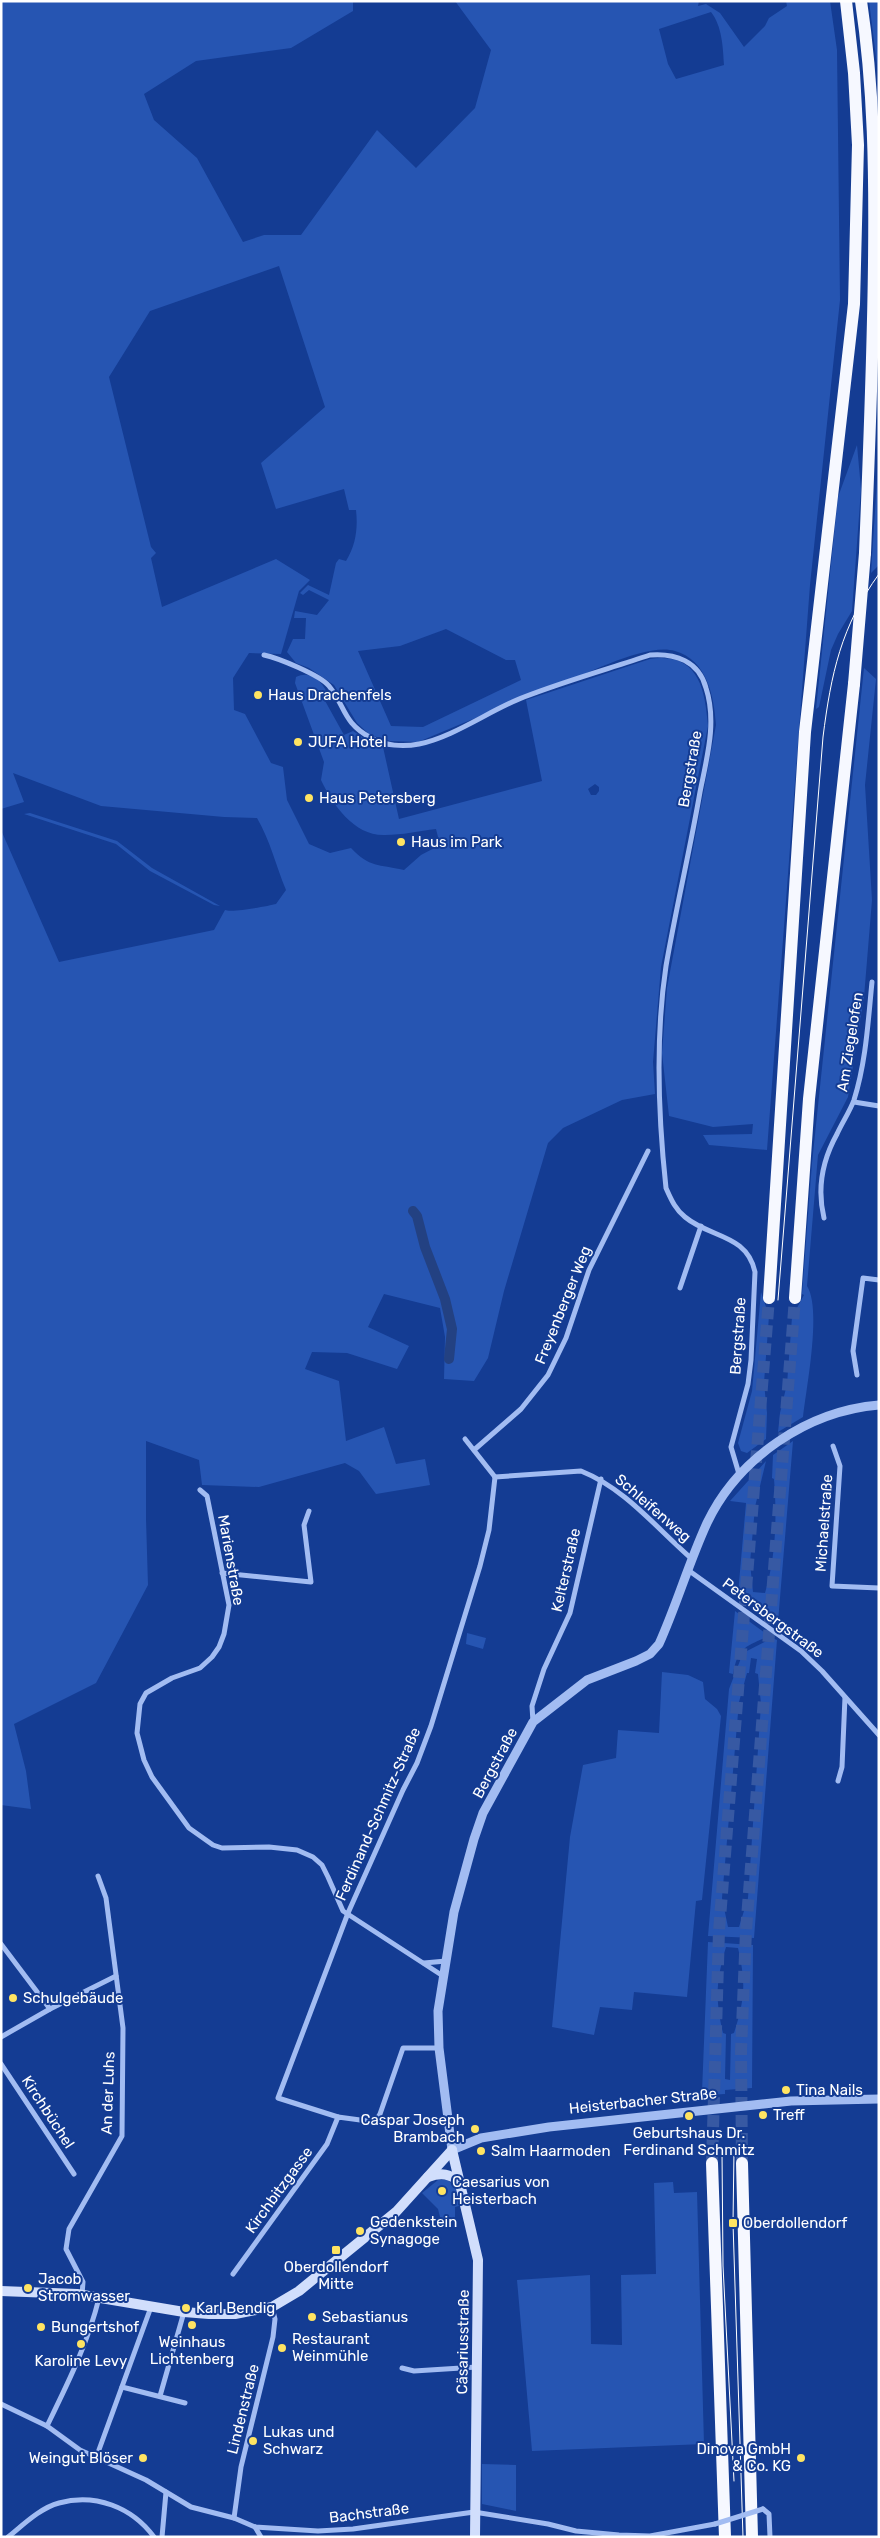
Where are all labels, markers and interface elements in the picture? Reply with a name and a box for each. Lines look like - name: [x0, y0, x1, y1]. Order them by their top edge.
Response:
- place label: Haus Drachenfels: [268, 686, 392, 704]
- marker: Haus Drachenfels: [252, 689, 264, 701]
- street label: Bergstraße: [674, 729, 706, 809]
- place label: JUFA Hotel: [308, 733, 387, 751]
- marker: JUFA Hotel: [292, 736, 304, 748]
- place label: Haus Petersberg: [319, 789, 436, 807]
- marker: Haus Petersberg: [303, 792, 315, 804]
- place label: Haus im Park: [411, 833, 502, 851]
- marker: Haus im Park: [395, 836, 407, 848]
- street label: Am Ziegelofen: [833, 991, 867, 1093]
- street label: Freyenberger Weg: [531, 1243, 595, 1367]
- street label: Bergstraße: [726, 1297, 750, 1375]
- street label: Schleifenweg: [611, 1470, 695, 1546]
- street label: Michaelstraße: [812, 1474, 836, 1572]
- street label: Marienstraße: [214, 1513, 248, 1607]
- street label: Kelterstraße: [548, 1526, 584, 1614]
- street label: Petersbergstraße: [719, 1574, 827, 1662]
- street label: Ferdinand-Schmitz-Straße: [332, 1725, 424, 1903]
- street label: Bergstraße: [469, 1725, 521, 1801]
- place label: Schulgebäude: [23, 1989, 123, 2007]
- marker: Schulgebäude: [7, 1992, 19, 2004]
- street label: An der Luhs: [98, 2051, 118, 2135]
- street label: Kirchbüchel: [18, 2072, 78, 2152]
- place label: Tina Nails: [796, 2081, 863, 2099]
- street label: Heisterbacher Straße: [568, 2084, 718, 2118]
- marker: Tina Nails: [780, 2084, 792, 2096]
- place label: Treff: [773, 2106, 805, 2124]
- marker: Treff: [757, 2109, 769, 2121]
- marker: Geburtshaus Dr. Ferdinand Schmitz: [683, 2110, 695, 2122]
- place label: Caspar Joseph Brambach: [361, 2111, 465, 2146]
- marker: Caspar Joseph Brambach: [469, 2123, 481, 2135]
- place label: Geburtshaus Dr. Ferdinand Schmitz: [623, 2124, 755, 2159]
- place label: Salm Haarmoden: [491, 2142, 611, 2160]
- street label: Kirchbitzgasse: [242, 2143, 316, 2237]
- marker: Salm Haarmoden: [475, 2145, 487, 2157]
- place label: Caesarius von Heisterbach: [452, 2173, 550, 2208]
- marker: Caesarius von Heisterbach: [436, 2185, 448, 2197]
- place label: Gedenkstein Synagoge: [370, 2213, 457, 2248]
- place label: Oberdollendorf: [743, 2214, 848, 2232]
- marker: Oberdollendorf: [727, 2217, 739, 2229]
- marker: Gedenkstein Synagoge: [354, 2225, 366, 2237]
- marker: Oberdollendorf Mitte: [330, 2244, 342, 2256]
- place label: Oberdollendorf Mitte: [284, 2258, 388, 2293]
- place label: Jacob Stromwasser: [38, 2270, 130, 2305]
- marker: Jacob Stromwasser: [22, 2282, 34, 2294]
- street label: Cäsariusstraße: [453, 2289, 473, 2395]
- place label: Karl Bendig: [196, 2299, 275, 2317]
- marker: Karl Bendig: [180, 2302, 192, 2314]
- place label: Sebastianus: [322, 2308, 408, 2326]
- marker: Sebastianus: [306, 2311, 318, 2323]
- place label: Bungertshof: [51, 2318, 139, 2336]
- marker: Weinhaus Lichtenberg: [186, 2319, 198, 2331]
- marker: Bungertshof: [35, 2321, 47, 2333]
- place label: Restaurant Weinmühle: [292, 2330, 370, 2365]
- place label: Weinhaus Lichtenberg: [150, 2333, 234, 2368]
- marker: Karoline Levy: [75, 2338, 87, 2350]
- marker: Restaurant Weinmühle: [276, 2342, 288, 2354]
- place label: Karoline Levy: [35, 2352, 127, 2370]
- street label: Lindenstraße: [223, 2362, 263, 2456]
- place label: Lukas und Schwarz: [263, 2423, 334, 2458]
- marker: Lukas und Schwarz: [247, 2435, 259, 2447]
- place label: Dinova GmbH & Co. KG: [696, 2440, 791, 2475]
- place label: Weingut Blöser: [29, 2449, 133, 2467]
- marker: Weingut Blöser: [137, 2452, 149, 2464]
- marker: Dinova GmbH & Co. KG: [795, 2452, 807, 2464]
- street label: Bachstraße: [328, 2499, 410, 2527]

